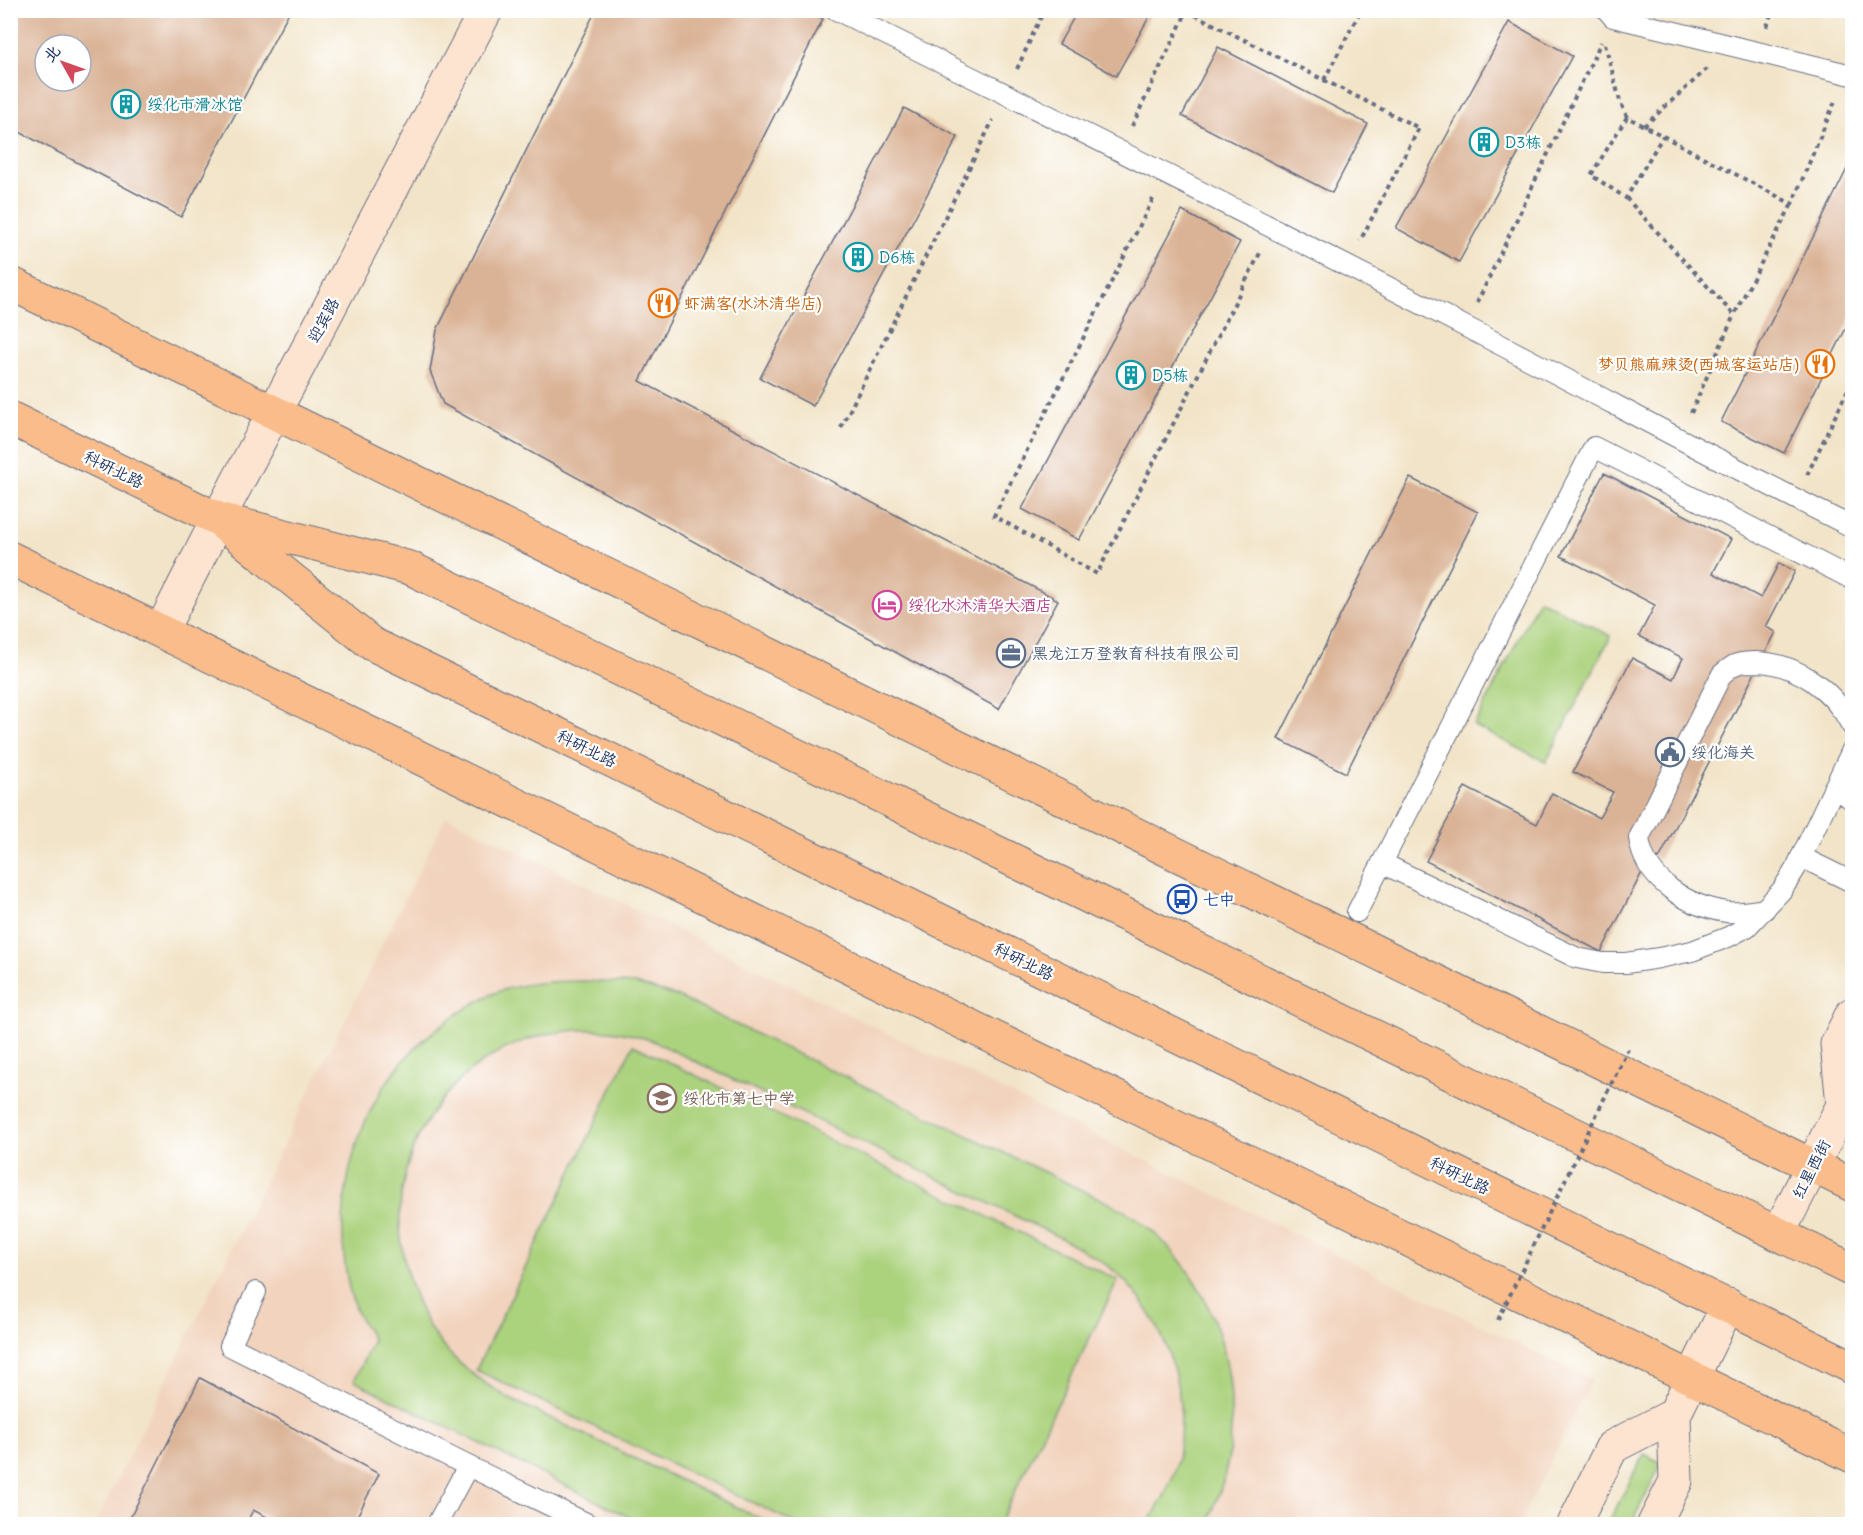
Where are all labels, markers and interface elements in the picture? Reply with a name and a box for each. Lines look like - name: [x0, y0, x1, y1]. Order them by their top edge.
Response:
- north arrow: [33, 33, 93, 93]
- text: 北: [39, 41, 64, 66]
- building icon: 绥化市滑冰馆: [110, 88, 142, 120]
- place label: 绥化市滑冰馆: [147, 94, 243, 114]
- building icon: D3栋: [1468, 126, 1500, 158]
- place label: D3栋: [1505, 132, 1541, 152]
- building icon: D6栋: [842, 241, 874, 273]
- place label: D6栋: [879, 247, 916, 267]
- restaurant icon: 虾满客(水沐清华店): [647, 287, 679, 319]
- place label: 虾满客(水沐清华店): [684, 293, 822, 313]
- street label: 迎宾路: [303, 294, 343, 346]
- restaurant icon: 梦贝熊麻辣烫(西城客运站店): [1804, 348, 1836, 380]
- place label: 梦贝熊麻辣烫(西城客运站店): [1597, 354, 1799, 374]
- building icon: D5栋: [1115, 359, 1147, 391]
- place label: D5栋: [1152, 365, 1189, 385]
- street label: 科研北路: [81, 446, 147, 492]
- hotel icon: 绥化水沐清华大酒店: [871, 589, 903, 621]
- place label: 绥化水沐清华大酒店: [908, 595, 1052, 615]
- office icon: 黑龙江万登教育科技有限公司: [995, 637, 1027, 669]
- place label: 黑龙江万登教育科技有限公司: [1032, 643, 1240, 663]
- street label: 科研北路: [554, 725, 620, 771]
- public building icon: 绥化海关: [1654, 736, 1686, 768]
- place label: 绥化海关: [1691, 742, 1755, 762]
- bus stop icon: 七中: [1166, 883, 1198, 915]
- place label: 七中: [1203, 889, 1235, 909]
- street label: 科研北路: [991, 938, 1057, 984]
- school or university icon: 绥化市第七中学: [646, 1082, 678, 1114]
- place label: 绥化市第七中学: [683, 1088, 795, 1108]
- street label: 红星西街: [1788, 1136, 1834, 1202]
- street label: 科研北路: [1427, 1152, 1493, 1198]

